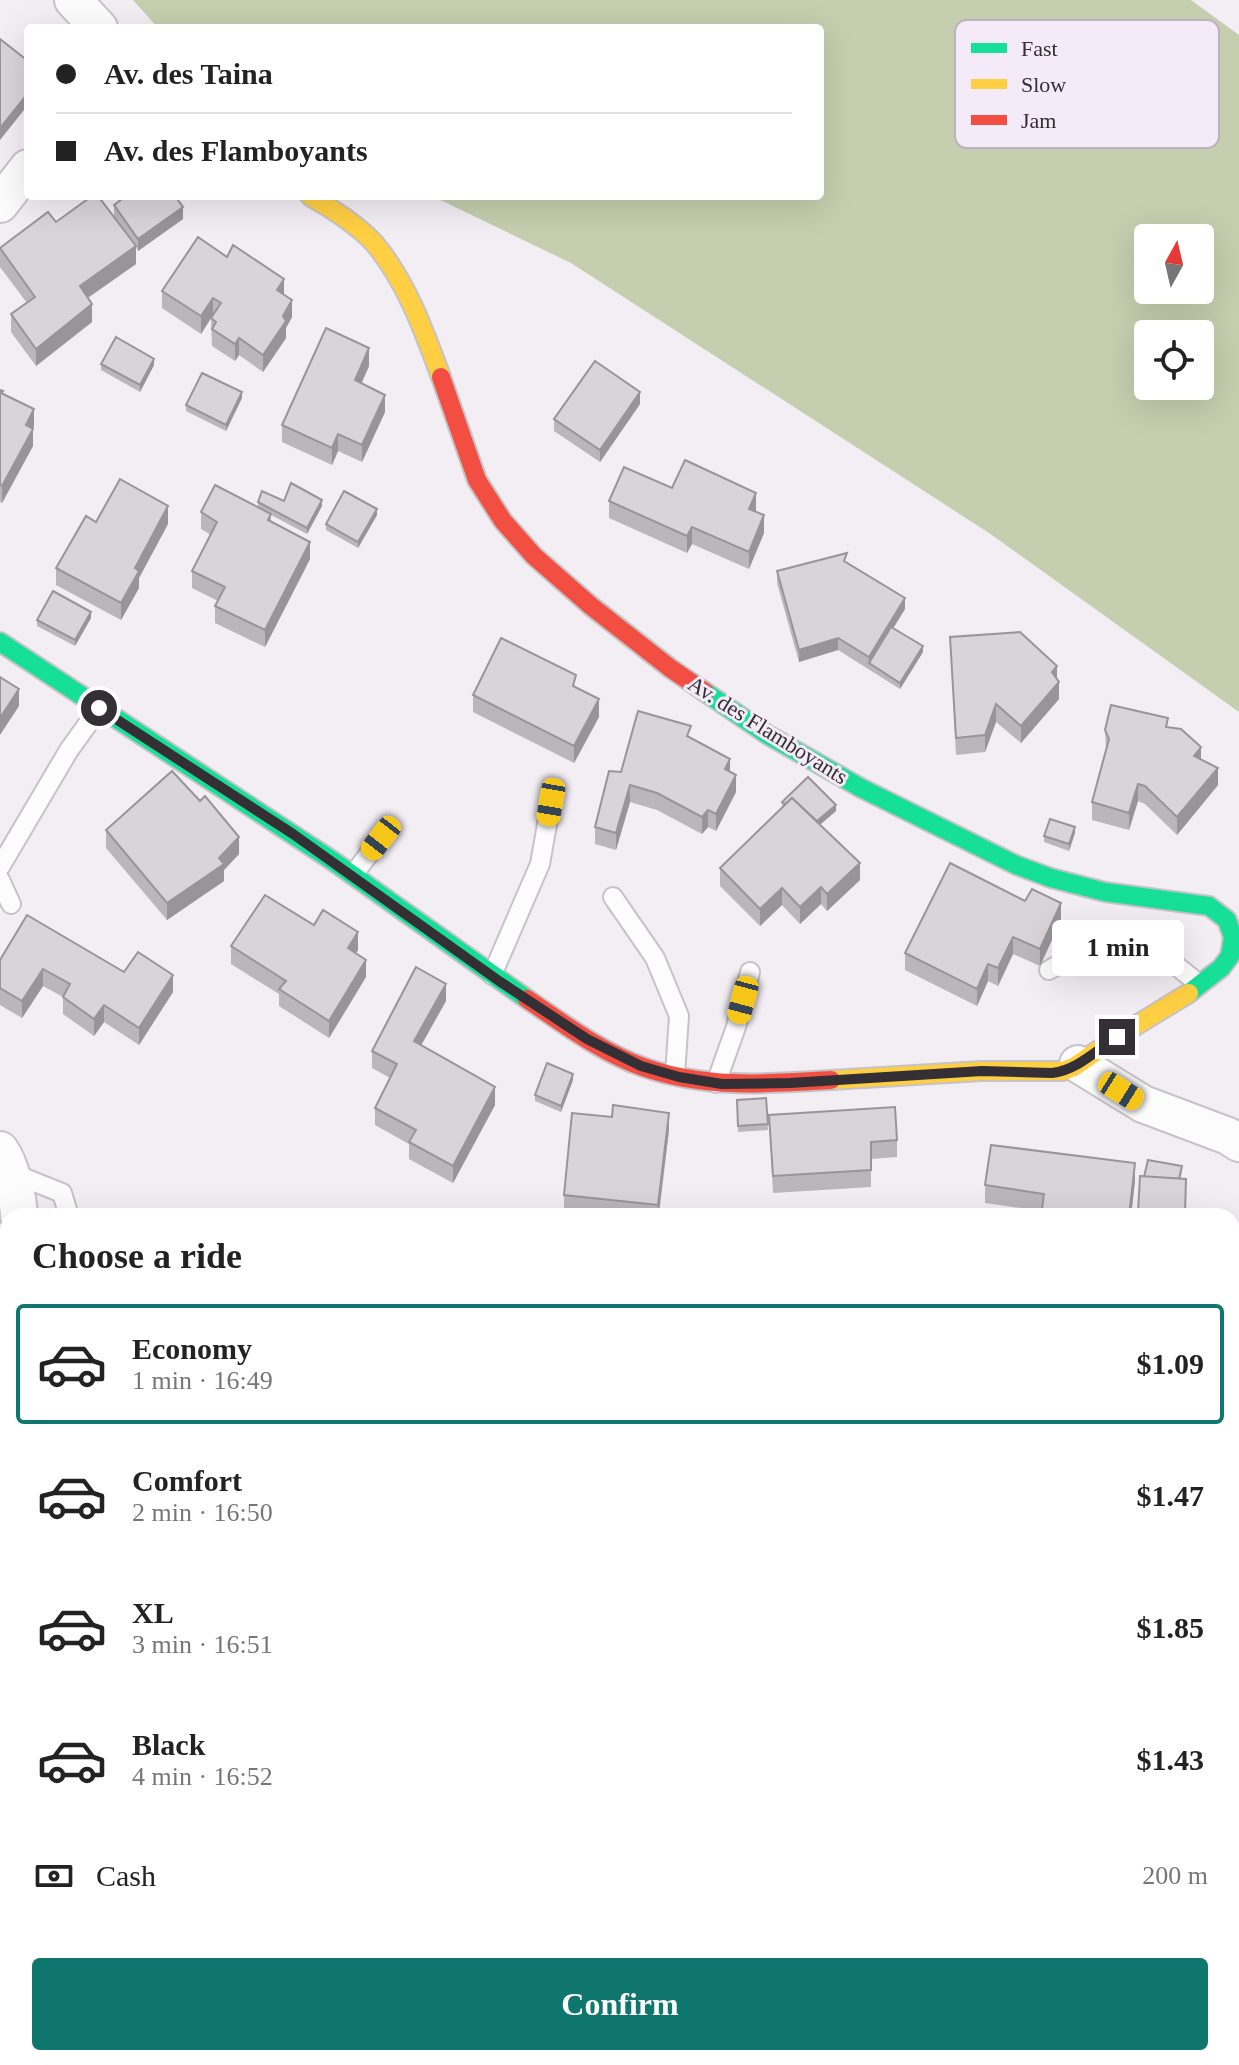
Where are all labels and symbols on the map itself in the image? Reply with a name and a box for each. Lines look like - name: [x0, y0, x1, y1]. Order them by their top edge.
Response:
- legend: [955, 20, 1219, 148]
- text: Fast: [1021, 36, 1058, 61]
- text: Slow: [1021, 72, 1066, 97]
- text: Jam: [1021, 108, 1056, 133]
- north arrow: [1134, 224, 1214, 304]
- street label: Av. des Flamboyants: [684, 671, 852, 789]
- route start: [81, 690, 117, 726]
- car: [535, 776, 567, 828]
- car: [357, 812, 405, 864]
- callout: 1 min: [1051, 921, 1183, 977]
- car: [725, 974, 761, 1026]
- route end: [1099, 1019, 1135, 1055]
- car: [1094, 1068, 1148, 1114]

